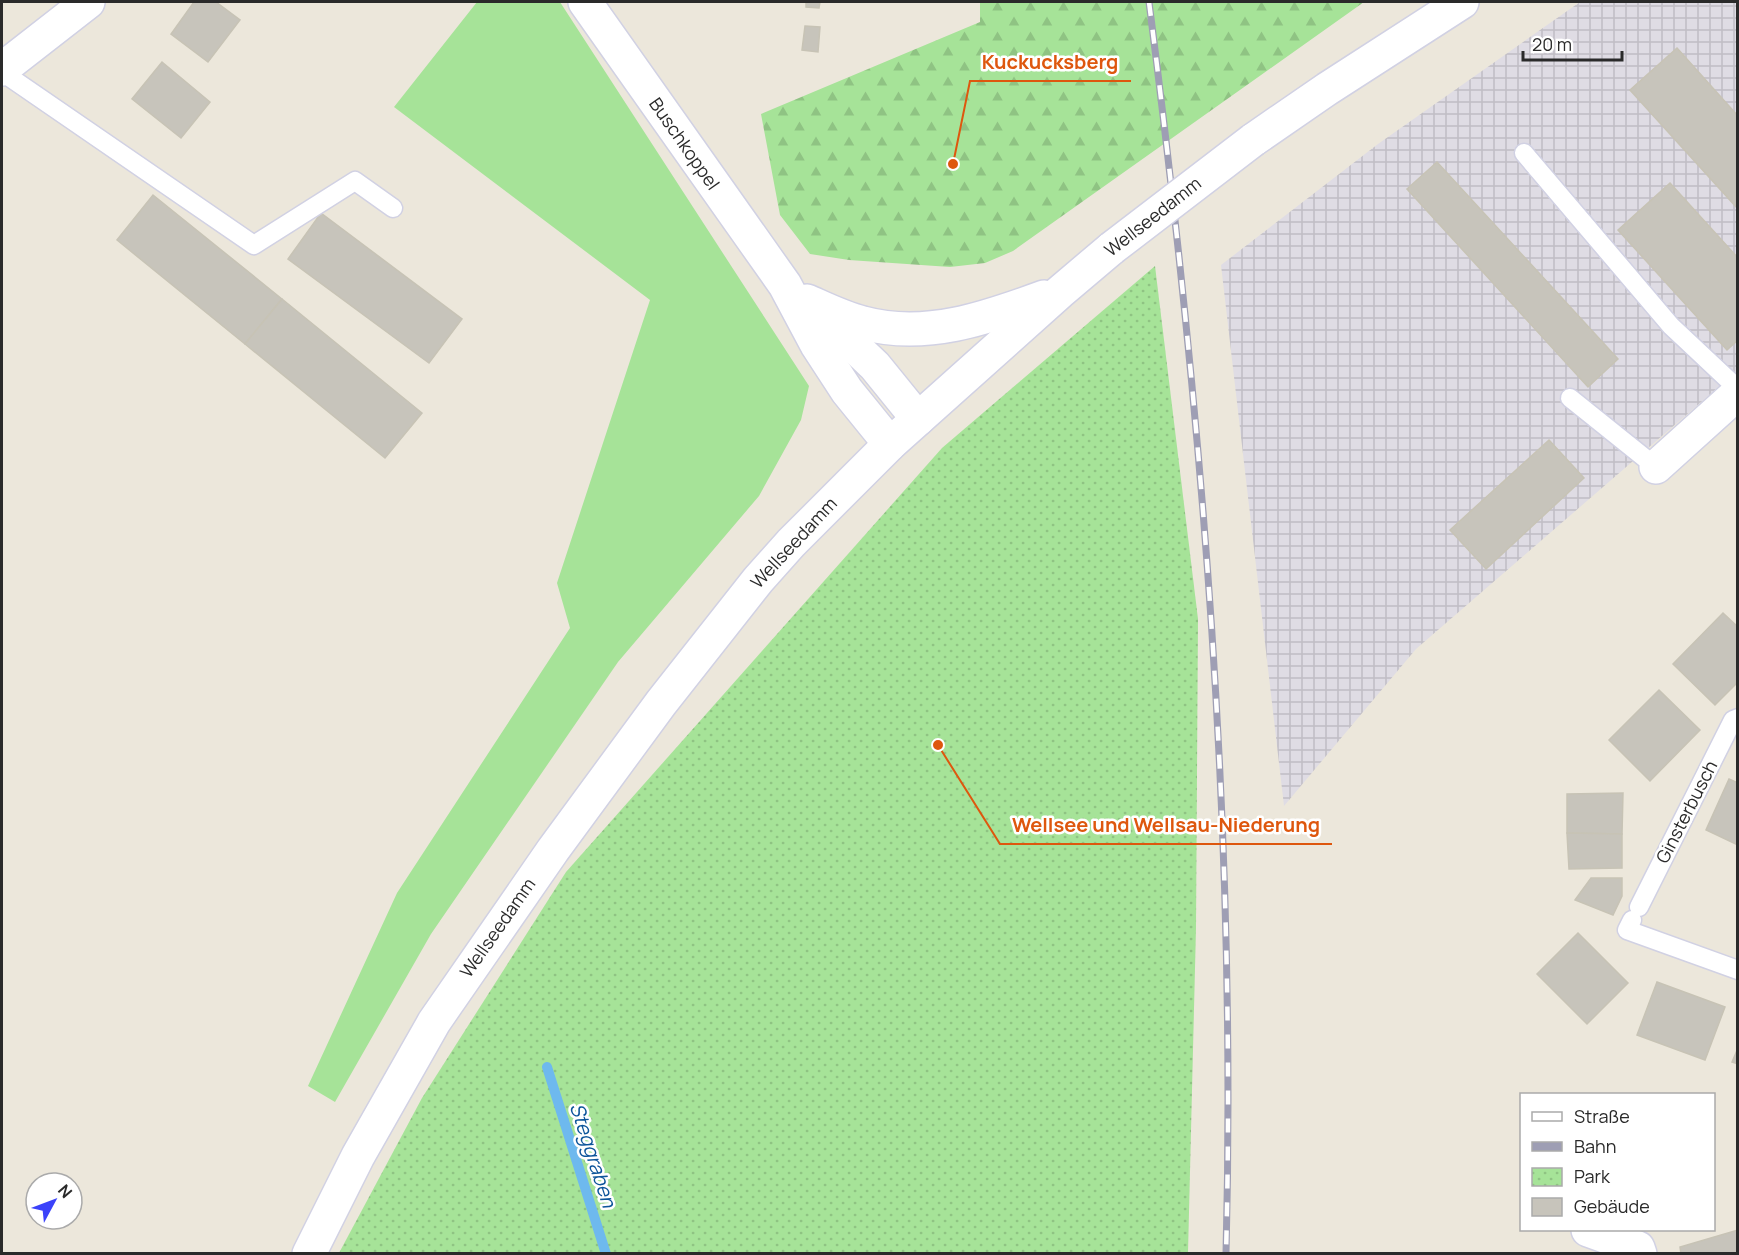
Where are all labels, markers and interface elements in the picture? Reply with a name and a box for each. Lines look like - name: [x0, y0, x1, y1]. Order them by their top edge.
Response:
- scale bar: [1523, 24, 1622, 62]
- text: 20 m: [1532, 32, 1572, 56]
- callout: Kuckucksberg: [970, 43, 1131, 81]
- text: Kuckucksberg: [982, 48, 1118, 75]
- street label: Buschkoppel: [644, 93, 725, 194]
- street label: Wellseedamm: [1099, 171, 1206, 261]
- street label: Wellseedamm: [745, 492, 842, 593]
- street label: Ginsterbusch: [1650, 756, 1722, 867]
- callout: Wellsee und Wellsau-Niederung: [1000, 806, 1332, 844]
- text: Wellsee und Wellsau-Niederung: [1012, 811, 1320, 838]
- street label: Wellseedamm: [454, 873, 540, 982]
- legend: [1520, 1093, 1715, 1231]
- water label: Steggraben: [564, 1099, 623, 1212]
- text: Straße: [1574, 1104, 1630, 1128]
- text: Bahn: [1574, 1134, 1616, 1158]
- text: Park: [1574, 1164, 1611, 1188]
- north arrow: [24, 1171, 84, 1231]
- text: N: [53, 1180, 77, 1203]
- text: Gebäude: [1574, 1194, 1650, 1218]

